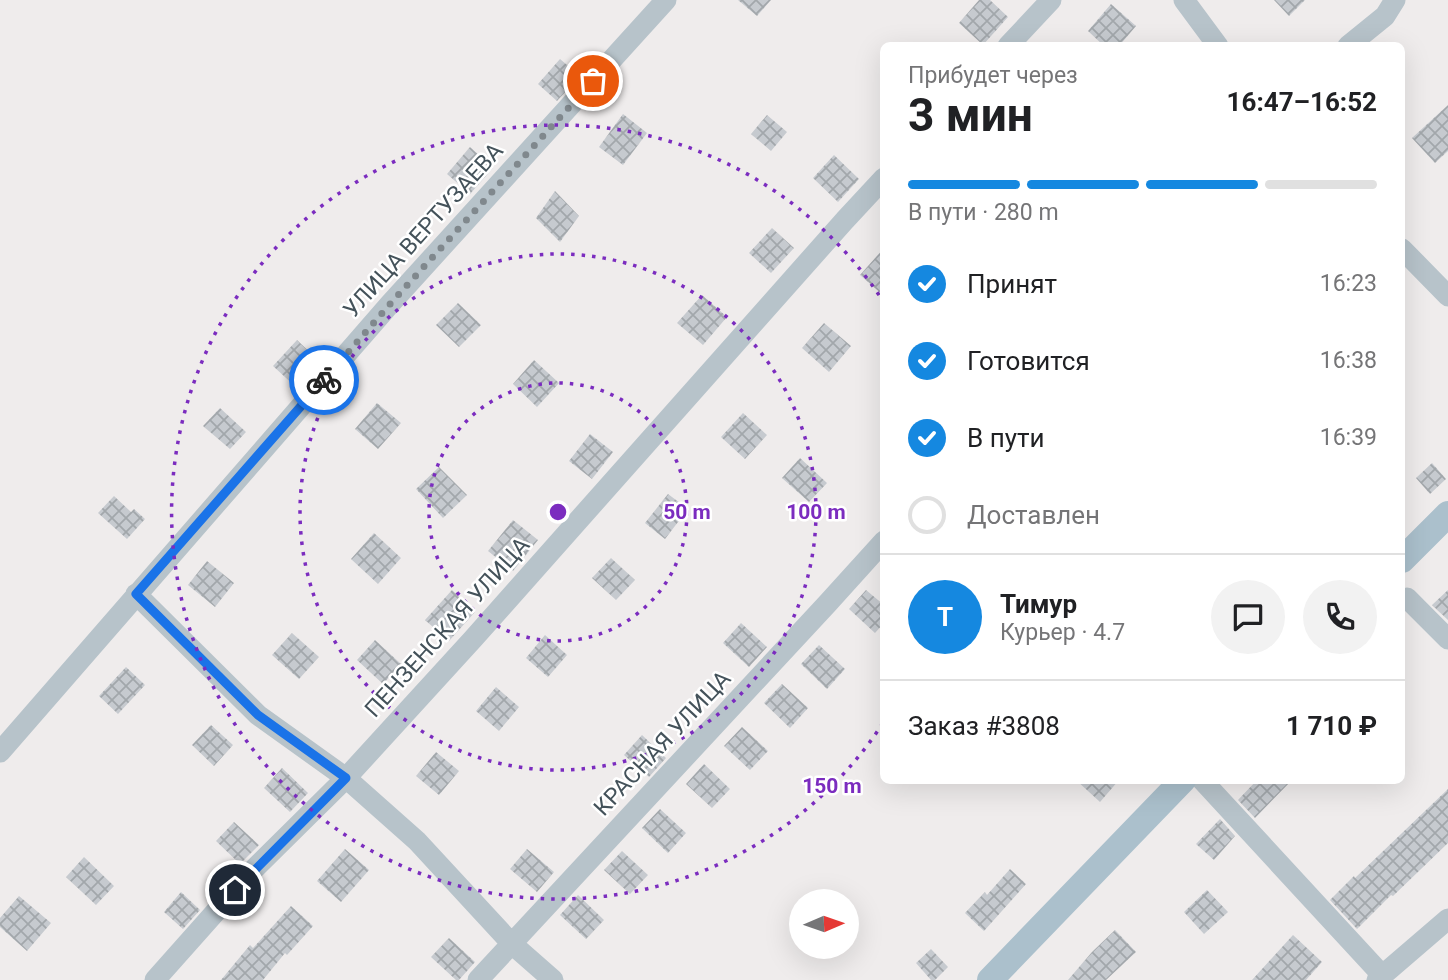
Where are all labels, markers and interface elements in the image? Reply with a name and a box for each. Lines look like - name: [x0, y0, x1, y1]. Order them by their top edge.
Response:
- pin: [563, 51, 623, 111]
- icon: bag: [574, 62, 612, 100]
- text: Прибудет через: [908, 62, 1078, 89]
- text: 16:47–16:52: [1227, 87, 1377, 117]
- text: 3 мин: [908, 88, 1033, 142]
- street label: УЛИЦА ВЕРТУЗАЕВА: [338, 138, 509, 323]
- text: В пути · 280 m: [908, 199, 1059, 226]
- icon: check: [908, 265, 946, 303]
- text: Принят: [967, 269, 1057, 299]
- text: 16:23: [1320, 270, 1377, 297]
- icon: check: [908, 342, 946, 380]
- courier: [289, 345, 359, 415]
- text: Готовится: [967, 346, 1090, 376]
- text: 16:38: [1320, 347, 1377, 374]
- icon: bike: [305, 361, 343, 399]
- icon: check: [908, 419, 946, 457]
- text: В пути: [967, 423, 1044, 453]
- text: 16:39: [1320, 424, 1377, 451]
- centre of rings: [546, 500, 570, 524]
- text: 50 m: [663, 500, 711, 524]
- text: 100 m: [786, 500, 846, 524]
- text: Доставлен: [967, 500, 1100, 530]
- street label: ПЕНЗЕНСКАЯ УЛИЦА: [359, 532, 535, 723]
- button: chat: [1211, 580, 1285, 654]
- button: phone: [1303, 580, 1377, 654]
- text: Тимур: [1000, 589, 1077, 619]
- text: Т: [937, 602, 953, 632]
- text: Курьер · 4.7: [1000, 619, 1125, 646]
- street label: КРАСНАЯ УЛИЦА: [588, 665, 736, 821]
- text: Заказ #3808: [908, 711, 1060, 741]
- text: 1 710 ₽: [1286, 711, 1377, 741]
- text: 150 m: [802, 774, 862, 798]
- pin: [205, 860, 265, 920]
- icon: home: [216, 871, 254, 909]
- north arrow: [789, 889, 859, 959]
- map controls: [789, 889, 859, 959]

